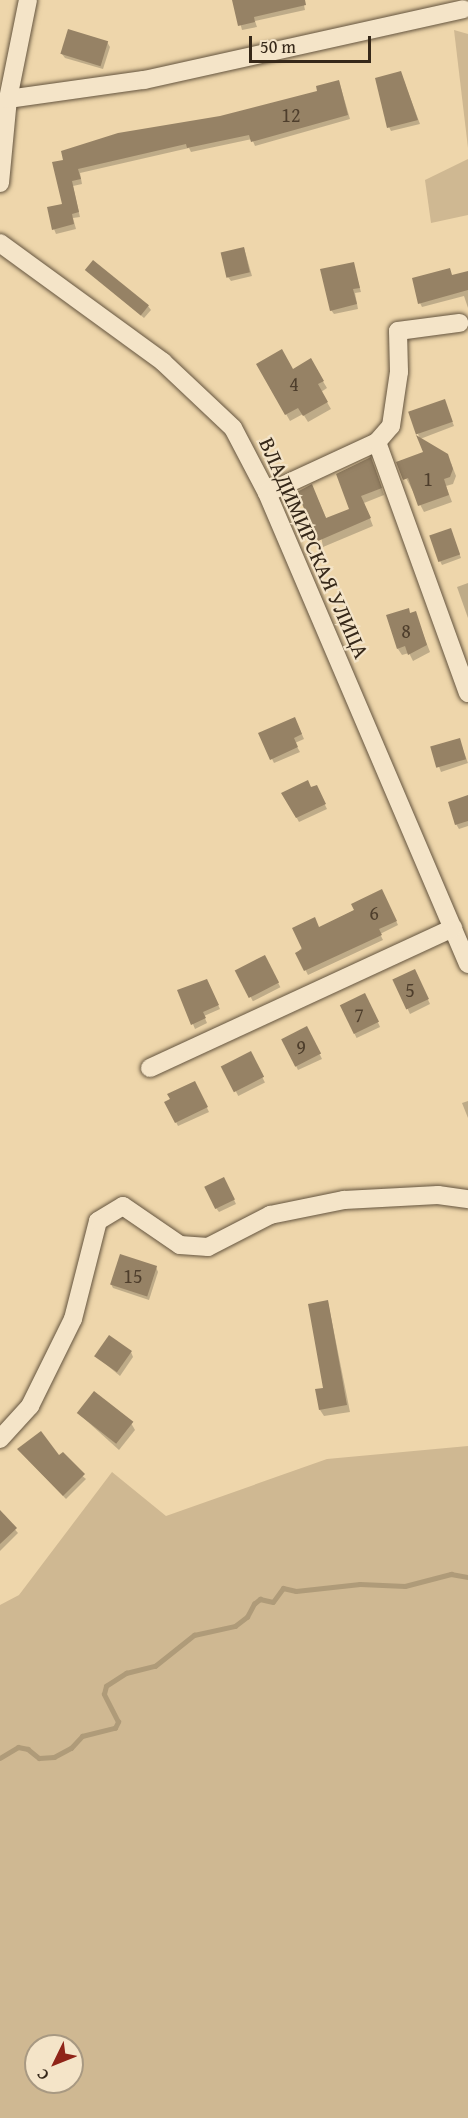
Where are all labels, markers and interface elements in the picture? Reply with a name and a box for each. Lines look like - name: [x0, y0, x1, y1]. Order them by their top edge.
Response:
- scale bar: [252, 24, 374, 62]
- text: 50 m: [260, 33, 296, 60]
- house number: 12: [281, 102, 301, 126]
- house number: 4: [289, 371, 299, 395]
- street label: ВЛАДИМИРСКАЯ УЛИЦА: [253, 434, 375, 662]
- house number: 1: [423, 466, 433, 490]
- house number: 8: [401, 618, 411, 642]
- house number: 6: [369, 900, 379, 924]
- house number: 5: [405, 977, 415, 1001]
- house number: 7: [354, 1002, 364, 1026]
- house number: 9: [296, 1034, 306, 1058]
- house number: 15: [123, 1263, 143, 1287]
- north arrow: [24, 2034, 84, 2094]
- text: С: [30, 2063, 54, 2086]

